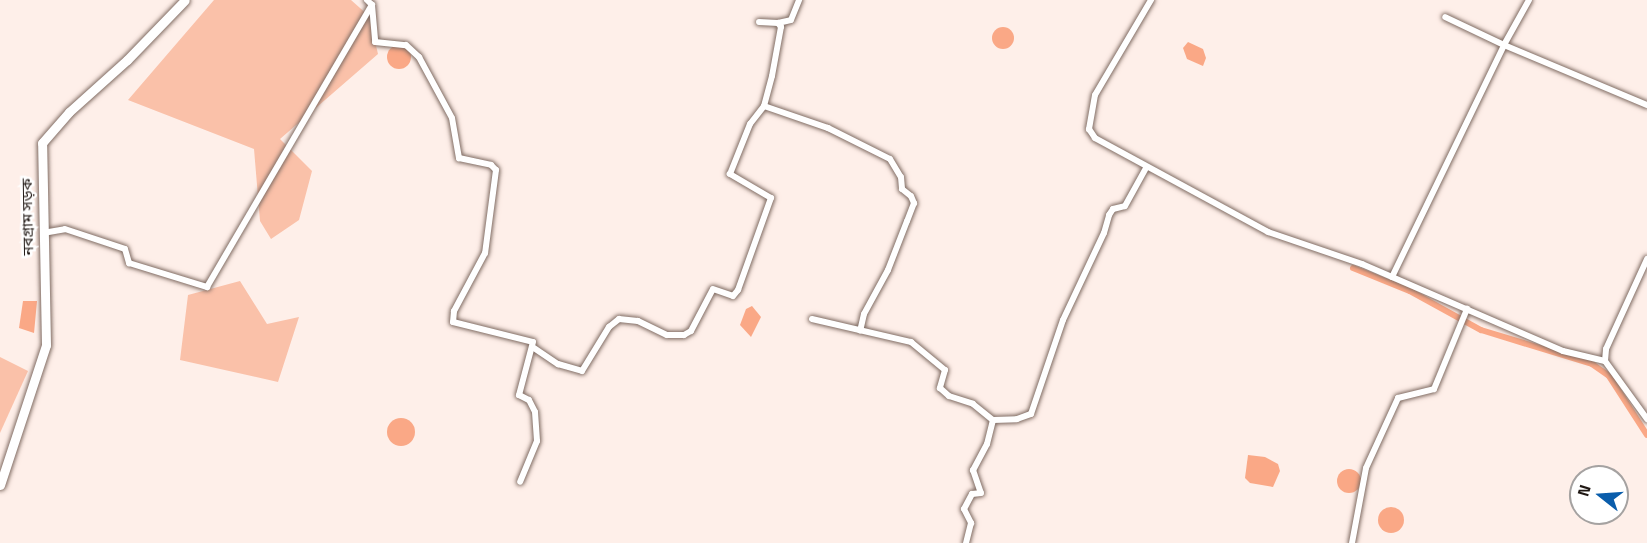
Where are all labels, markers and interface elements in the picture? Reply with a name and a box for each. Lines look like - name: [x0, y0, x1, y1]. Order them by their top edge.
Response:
- street label: নবগ্রাম সড়ক: [17, 178, 37, 256]
- north arrow: [1569, 465, 1629, 525]
- text: N: [1571, 482, 1597, 499]

